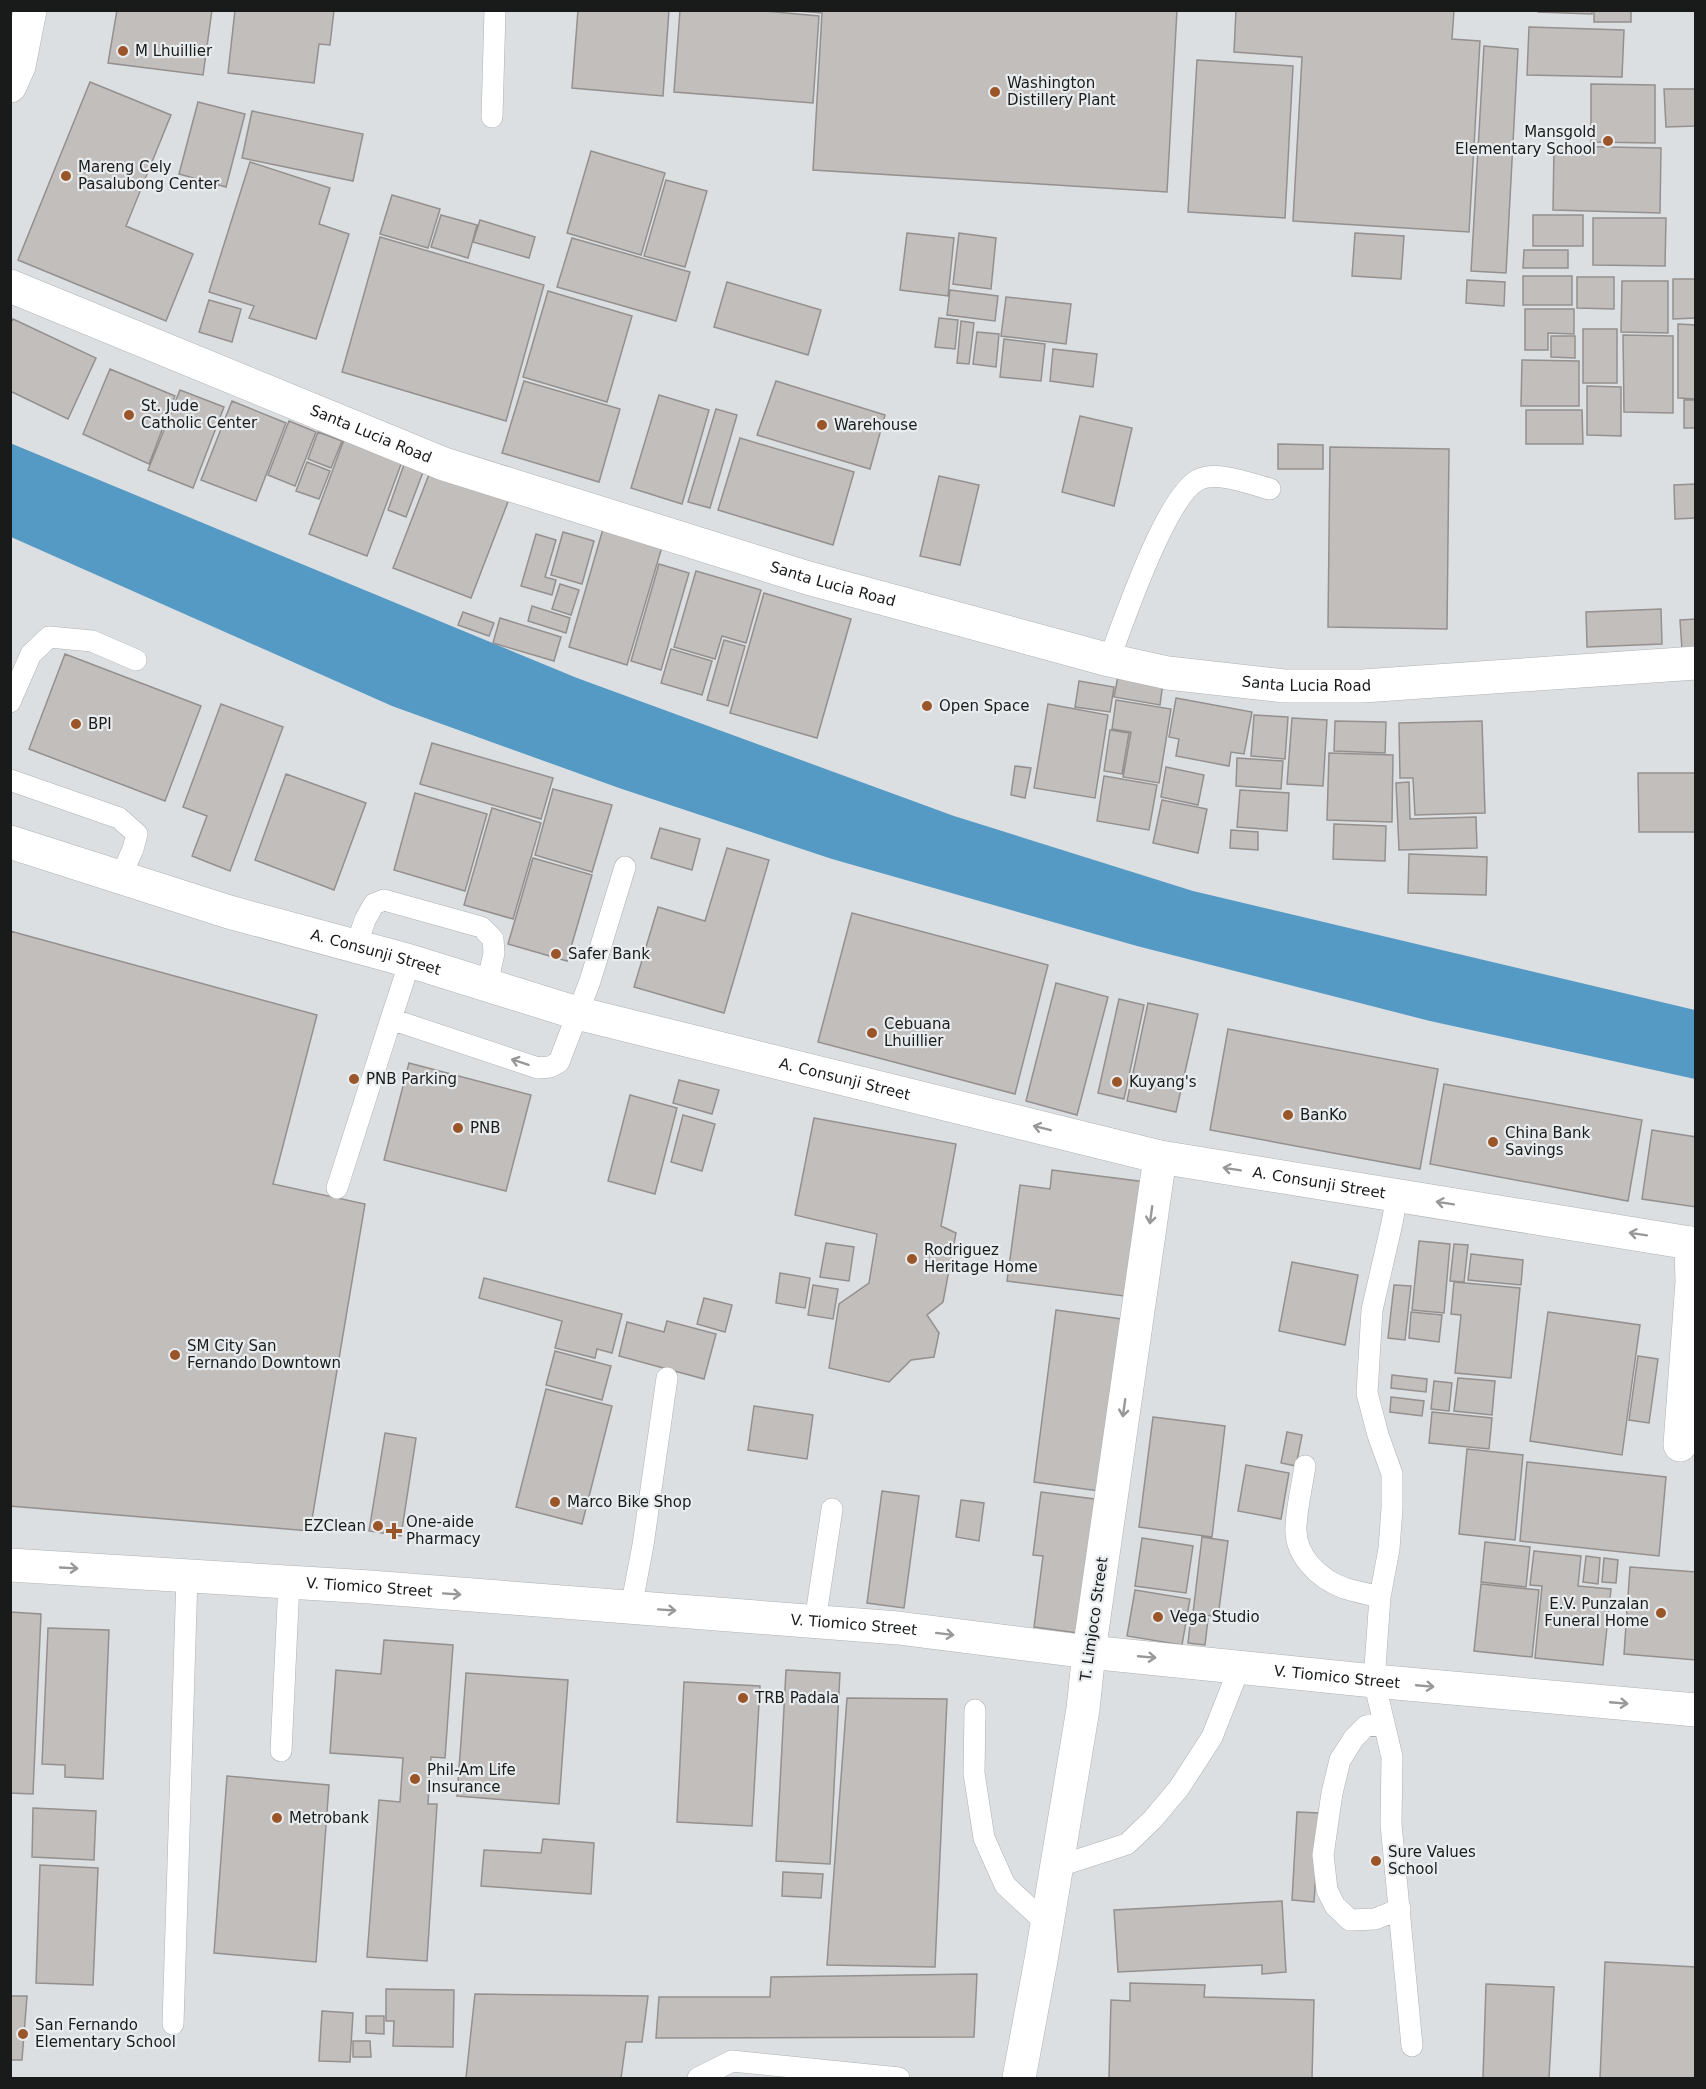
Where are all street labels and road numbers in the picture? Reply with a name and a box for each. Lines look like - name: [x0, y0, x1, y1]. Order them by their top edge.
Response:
- street label: Santa Lucia Road: [307, 401, 434, 467]
- street label: Santa Lucia Road: [768, 558, 898, 610]
- street label: Santa Lucia Road: [1241, 672, 1372, 695]
- street label: A. Consunji Street: [309, 925, 443, 979]
- street label: A. Consunji Street: [777, 1054, 912, 1104]
- street label: A. Consunji Street: [1251, 1163, 1387, 1202]
- street label: T. Limjoco Street: [1076, 1556, 1112, 1683]
- street label: V. Tiomico Street: [306, 1574, 433, 1601]
- street label: V. Tiomico Street: [790, 1611, 918, 1639]
- street label: V. Tiomico Street: [1273, 1662, 1401, 1692]

